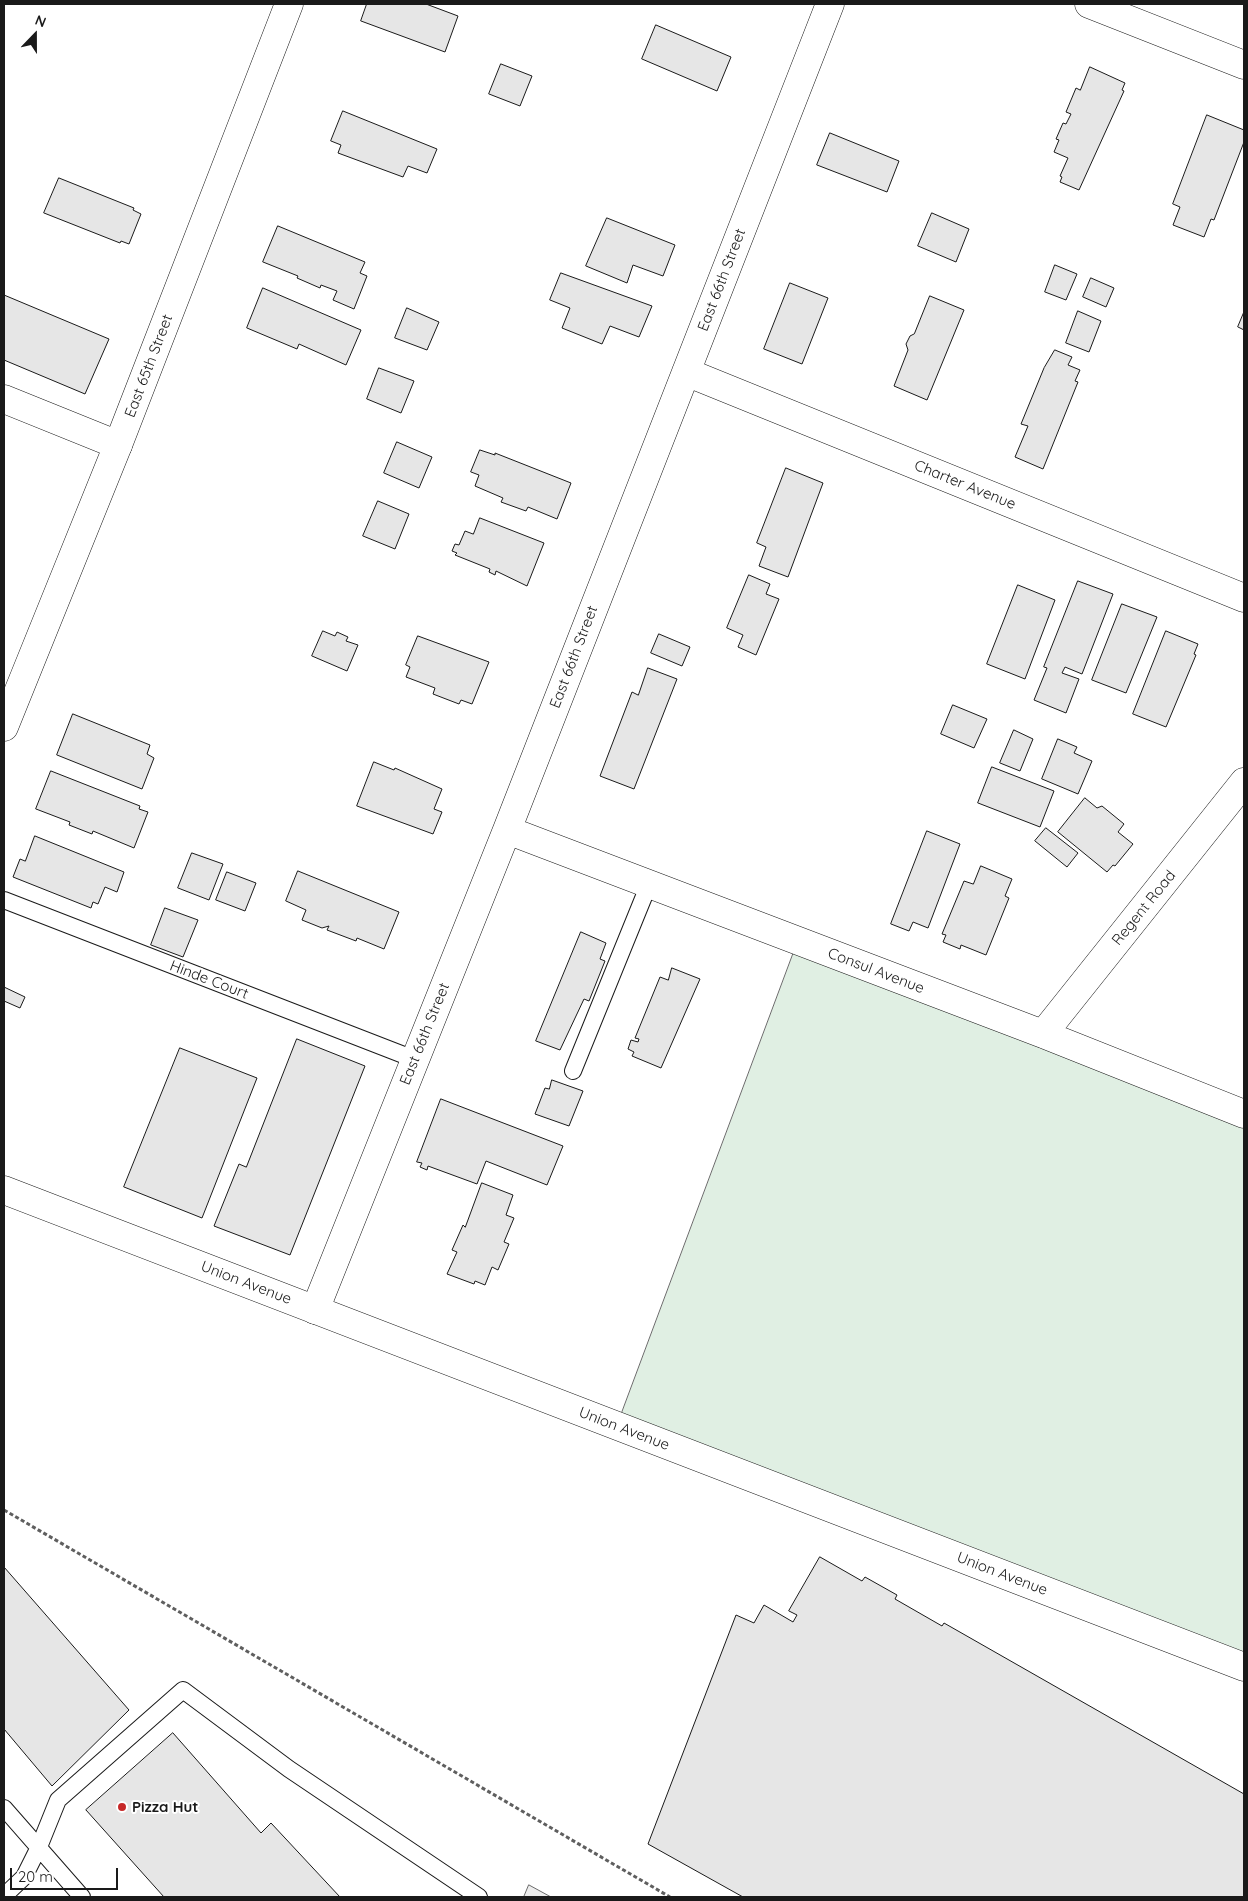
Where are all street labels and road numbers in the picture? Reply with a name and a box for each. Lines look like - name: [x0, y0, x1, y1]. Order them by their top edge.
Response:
- street label: East 66th Street: [694, 226, 750, 334]
- street label: East 65th Street: [121, 312, 177, 420]
- street label: Charter Avenue: [912, 456, 1018, 514]
- street label: East 66th Street: [546, 603, 602, 711]
- street label: Regent Road: [1108, 867, 1180, 949]
- street label: Consul Avenue: [825, 944, 927, 998]
- street label: Hinde Court: [167, 957, 251, 1003]
- street label: East 66th Street: [396, 980, 454, 1088]
- street label: Union Avenue: [198, 1257, 294, 1309]
- street label: Union Avenue: [576, 1403, 672, 1455]
- street label: Union Avenue: [954, 1548, 1050, 1600]

